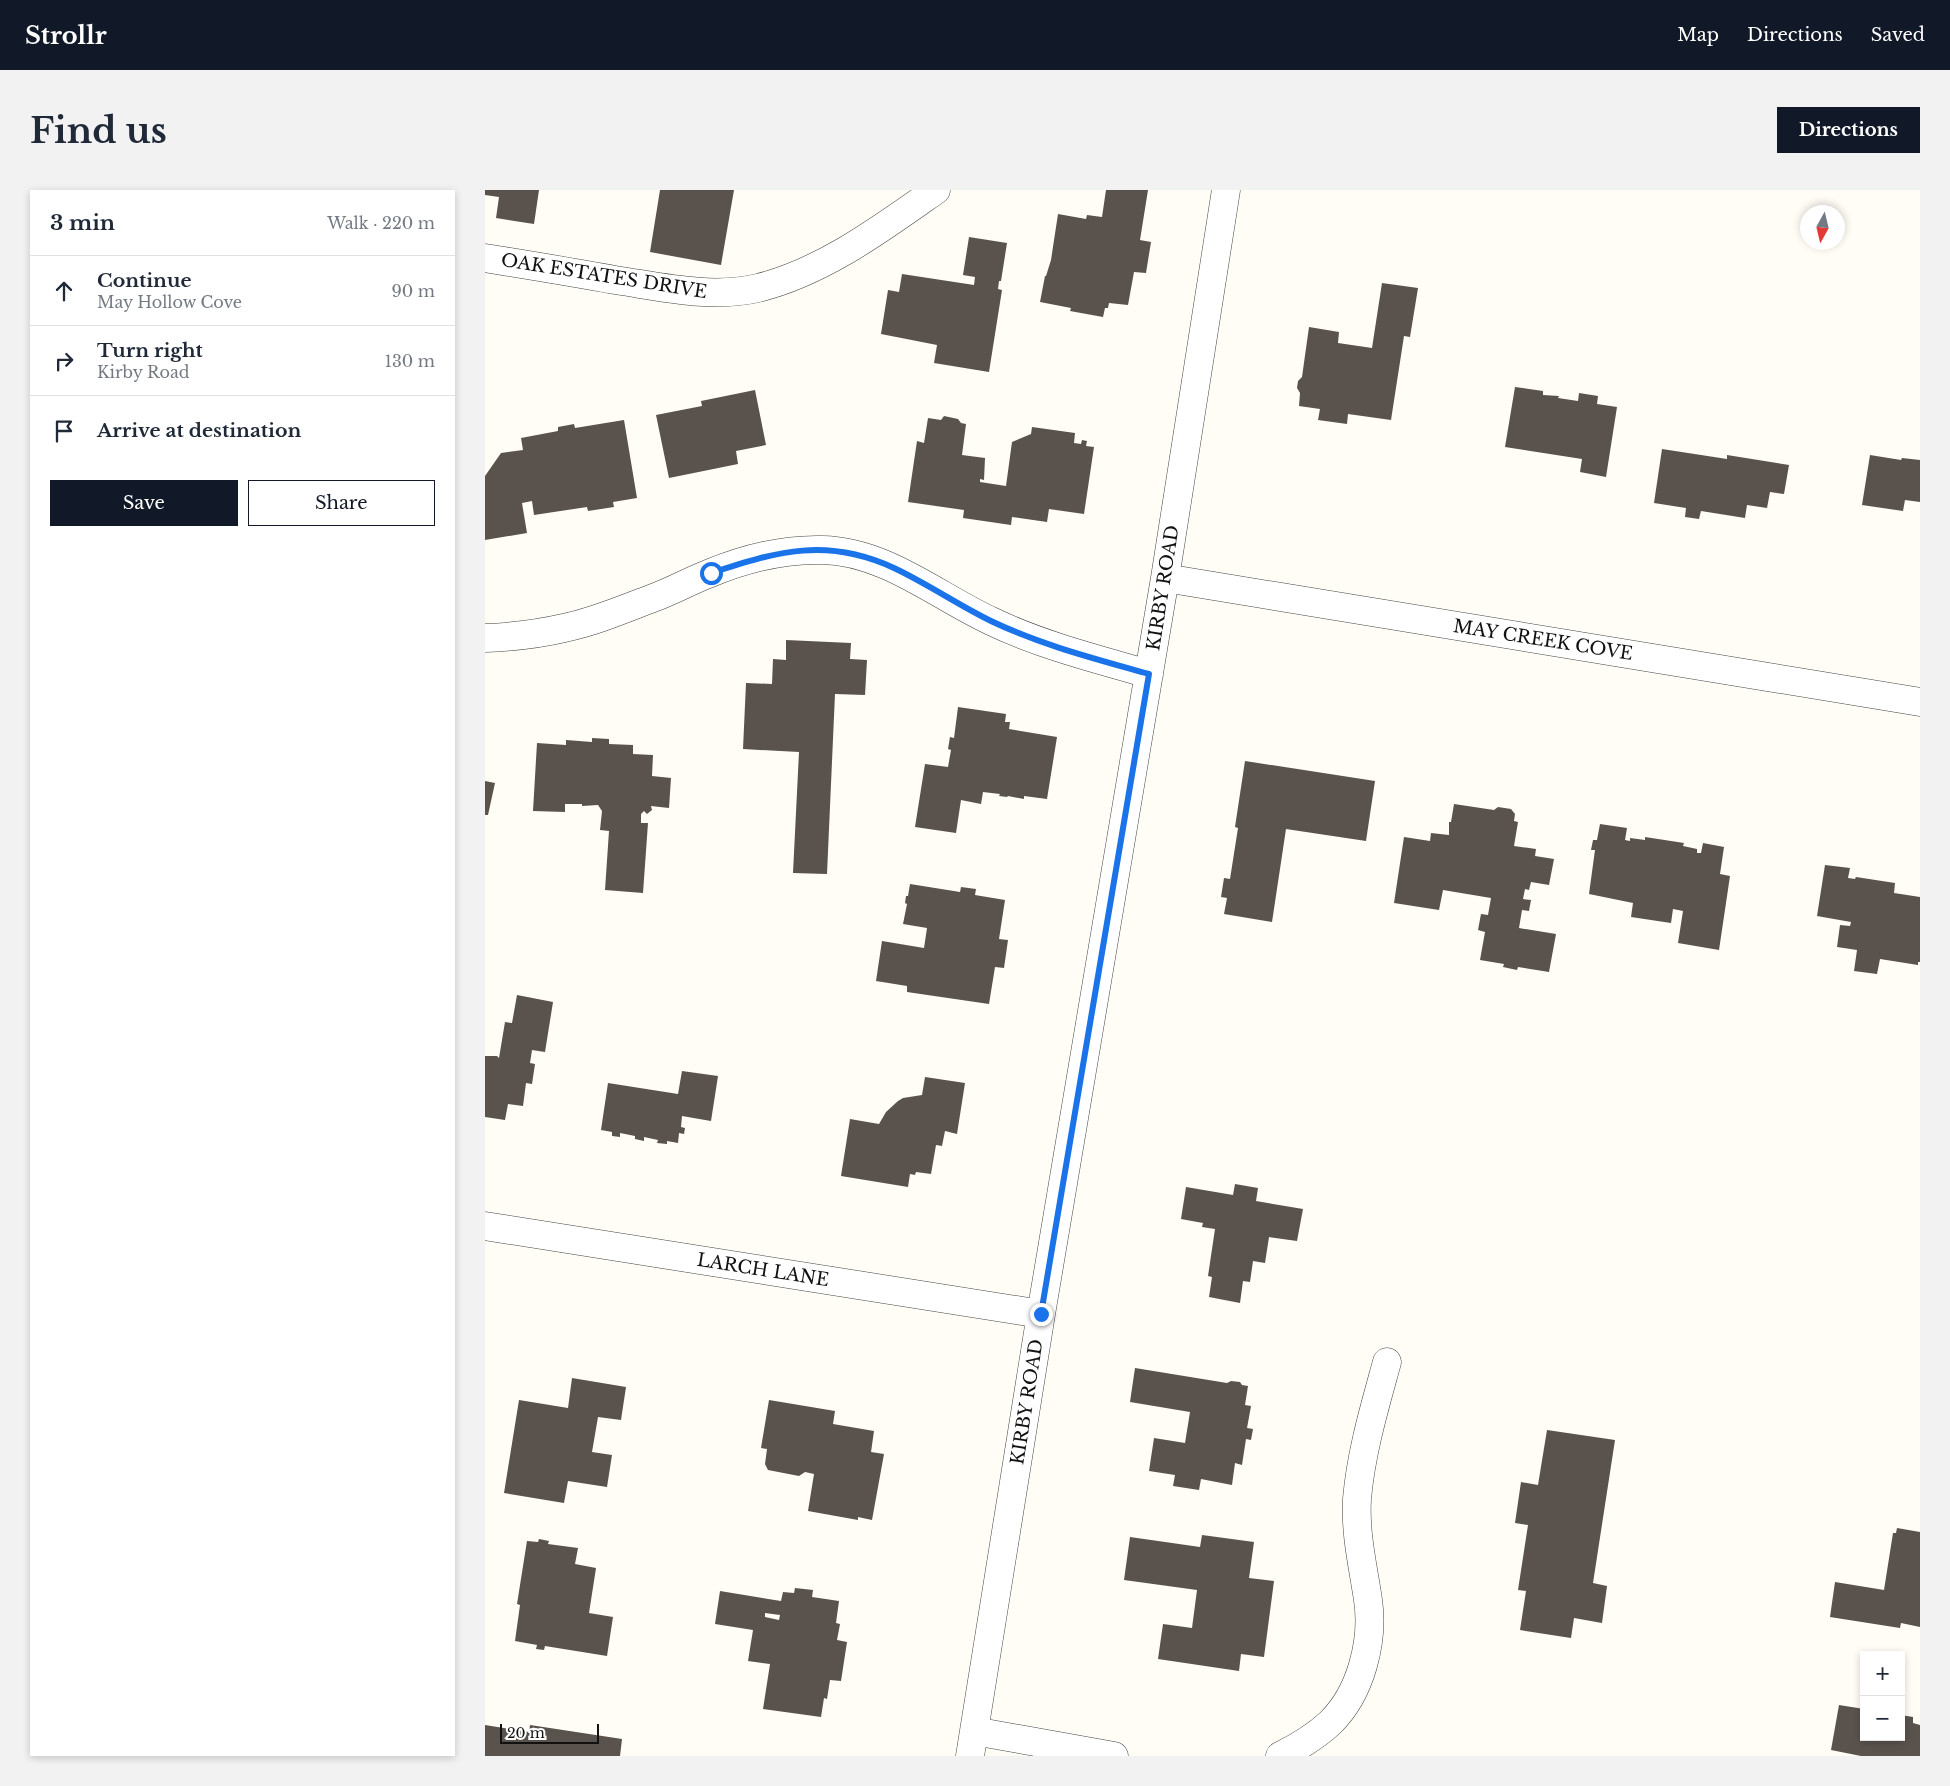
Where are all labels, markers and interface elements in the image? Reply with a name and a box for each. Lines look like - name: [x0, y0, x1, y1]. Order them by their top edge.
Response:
- text: Strollr: [25, 21, 107, 50]
- text: Map: [1677, 24, 1719, 46]
- text: Directions: [1747, 24, 1843, 46]
- text: Saved: [1871, 24, 1925, 46]
- button: Directions: [1777, 107, 1920, 153]
- text: Find us: [30, 109, 167, 152]
- north arrow: [1800, 205, 1845, 250]
- text: 3 min: [50, 210, 115, 236]
- text: Walk · 220 m: [327, 213, 435, 233]
- street label: OAK ESTATES DRIVE: [499, 249, 709, 303]
- text: Continue: [97, 269, 192, 292]
- icon: ahead: [50, 277, 78, 305]
- text: 90 m: [392, 281, 435, 301]
- text: May Hollow Cove: [97, 292, 242, 312]
- text: Turn right: [97, 339, 203, 362]
- icon: right: [50, 347, 78, 375]
- text: 130 m: [385, 351, 435, 371]
- text: Kirby Road: [97, 362, 190, 382]
- icon: arrive: [50, 417, 78, 445]
- text: Arrive at destination: [97, 419, 301, 442]
- button: Save: [50, 480, 238, 526]
- button: Share: [248, 480, 435, 526]
- street label: KIRBY ROAD: [1142, 524, 1184, 652]
- route start: [700, 562, 723, 585]
- street label: MAY CREEK COVE: [1452, 615, 1634, 665]
- street label: LARCH LANE: [695, 1249, 831, 1291]
- route end: [1030, 1303, 1053, 1326]
- street label: KIRBY ROAD: [1006, 1338, 1048, 1466]
- map controls: [1860, 1651, 1905, 1741]
- button: +: [1860, 1651, 1905, 1696]
- button: −: [1860, 1696, 1905, 1741]
- scale bar: [500, 1721, 599, 1744]
- text: 20 m: [507, 1724, 545, 1742]

